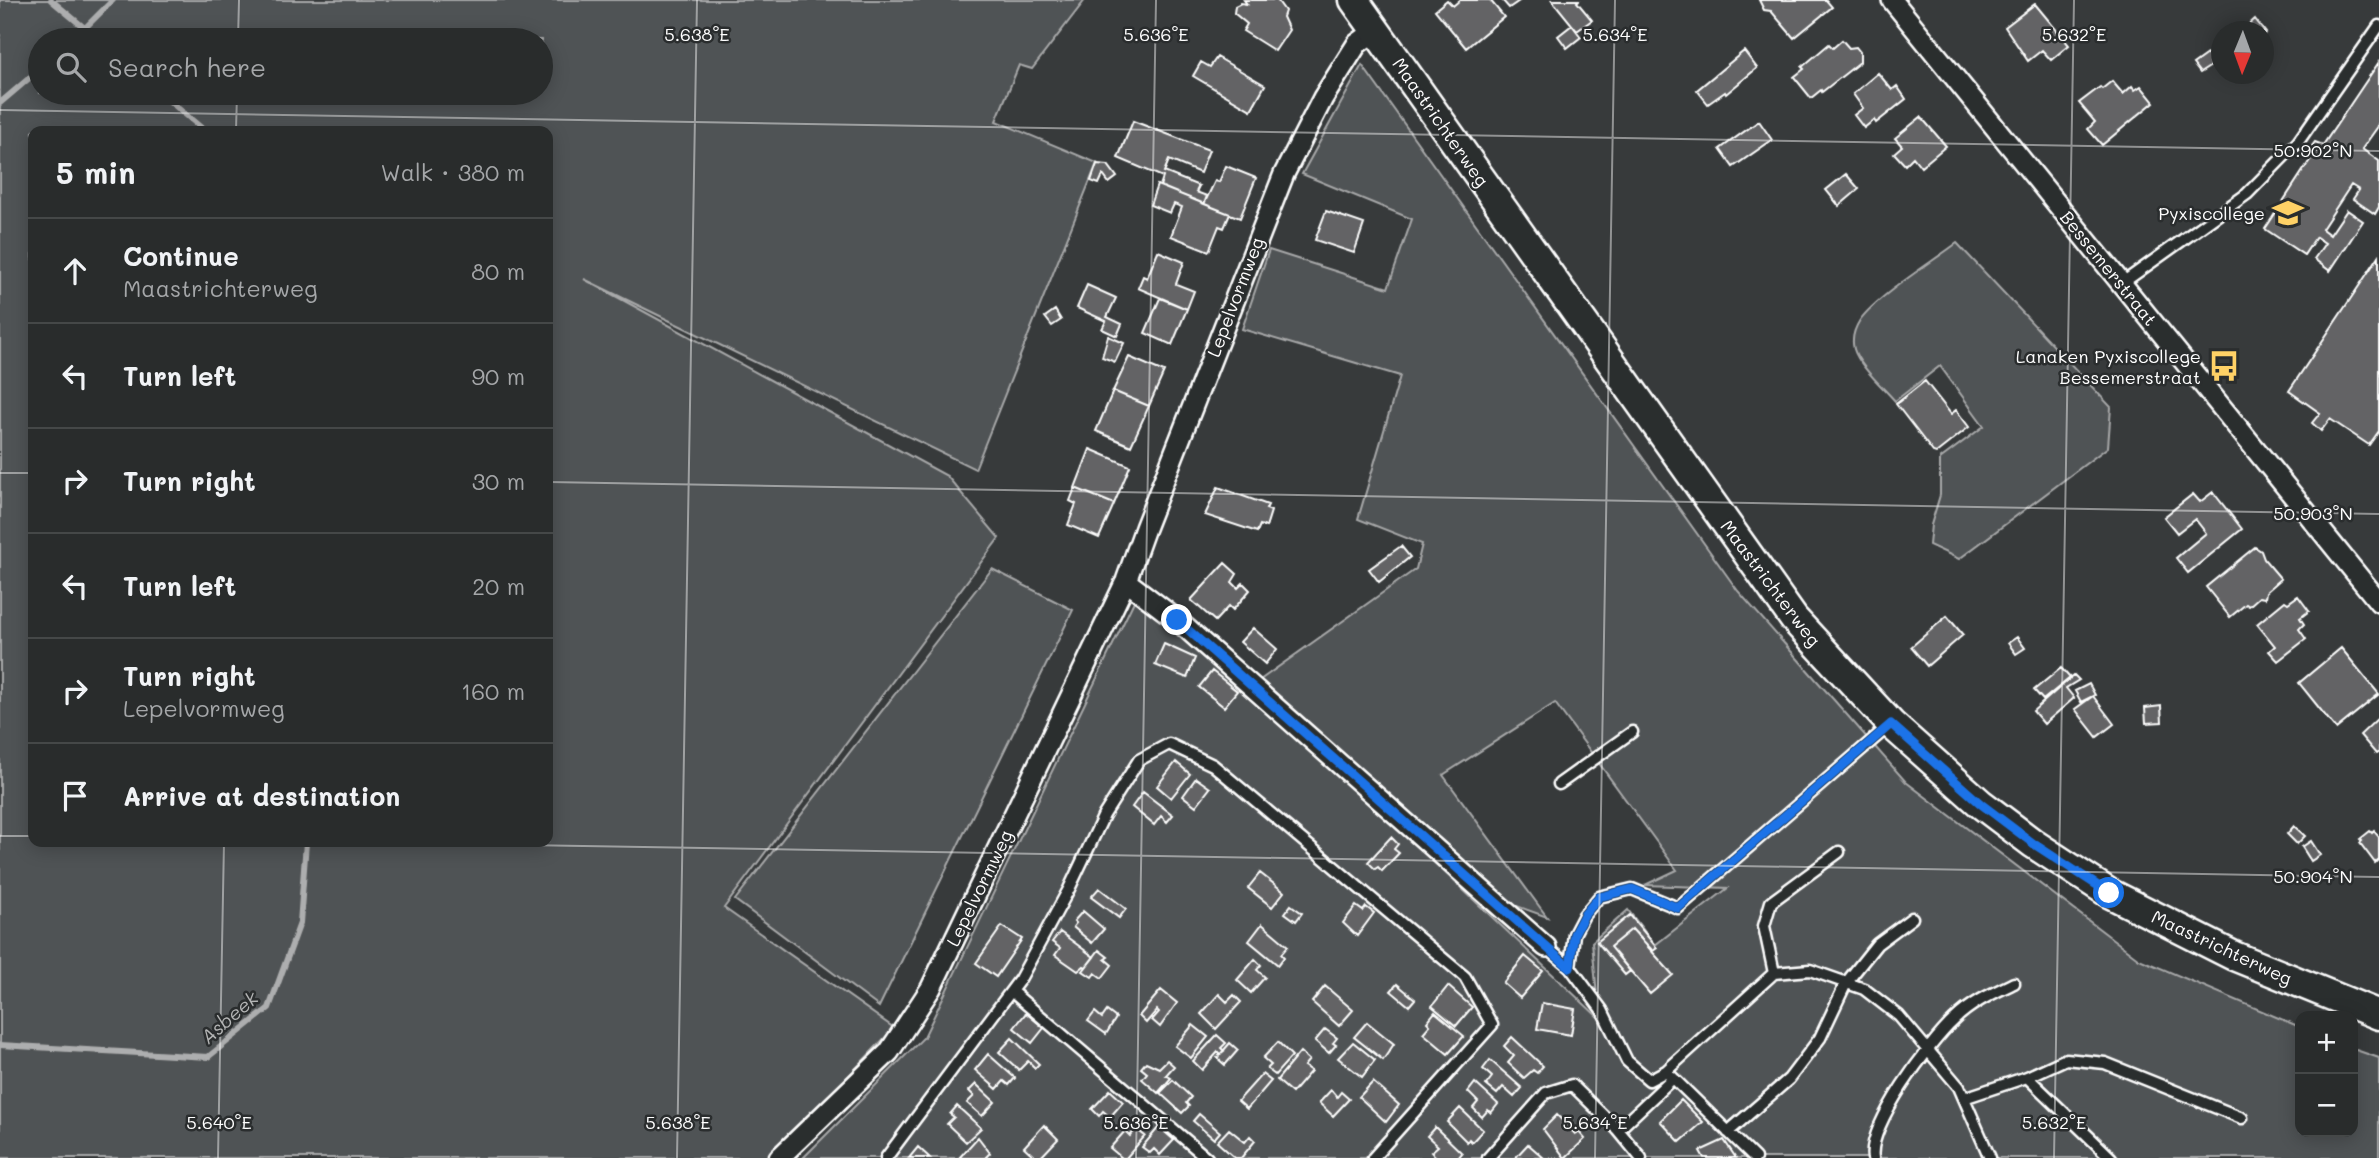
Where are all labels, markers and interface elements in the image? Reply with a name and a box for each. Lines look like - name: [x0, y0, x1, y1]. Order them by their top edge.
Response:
- north arrow: [2211, 21, 2274, 84]
- text: 5.638°E: [664, 22, 730, 46]
- text: 5.636°E: [1123, 22, 1189, 46]
- text: 5.634°E: [1582, 22, 1648, 46]
- text: 5.632°E: [2042, 22, 2106, 46]
- search box: [28, 28, 553, 105]
- icon: search: [52, 48, 90, 86]
- text: Search here: [108, 50, 266, 84]
- street label: Maastrichterweg: [1387, 53, 1495, 191]
- text: 50.902°N: [2274, 138, 2352, 162]
- text: 5 min: [56, 152, 136, 192]
- text: Walk · 380 m: [380, 157, 525, 187]
- school or university icon: Pyxiscollege: [2271, 196, 2305, 230]
- place label: Pyxiscollege: [2158, 201, 2265, 225]
- street label: Bessemerstraat: [2055, 205, 2163, 331]
- street label: Lepelvormweg: [1201, 234, 1269, 360]
- text: Continue: [123, 239, 239, 273]
- icon: ahead: [56, 252, 94, 290]
- text: 80 m: [471, 256, 525, 286]
- text: Maastrichterweg: [123, 273, 318, 303]
- place label: Lanaken Pyxiscollege Bessemerstraat: [2016, 344, 2201, 389]
- bus stop icon: Lanaken Pyxiscollege Bessemerstraat: [2207, 349, 2241, 383]
- icon: left: [56, 357, 94, 395]
- text: Turn left: [123, 359, 236, 393]
- text: 90 m: [472, 361, 525, 391]
- icon: right: [56, 462, 94, 500]
- text: Turn right: [123, 464, 256, 498]
- text: 30 m: [472, 466, 525, 496]
- text: 50.903°N: [2273, 501, 2353, 525]
- street label: Maastrichterweg: [1716, 515, 1826, 651]
- icon: left: [56, 567, 94, 605]
- text: Turn left: [123, 569, 236, 603]
- text: 20 m: [472, 571, 525, 601]
- route end: [1161, 604, 1192, 635]
- text: Turn right: [123, 659, 256, 693]
- icon: right: [56, 672, 94, 710]
- text: 160 m: [461, 676, 525, 706]
- text: Lepelvormweg: [123, 693, 285, 723]
- icon: arrive: [56, 777, 94, 815]
- text: Arrive at destination: [123, 779, 400, 813]
- street label: Lepelvormweg: [940, 826, 1018, 950]
- text: 50.904°N: [2273, 864, 2353, 888]
- route start: [2093, 877, 2124, 908]
- street label: Maastrichterweg: [2148, 904, 2296, 990]
- water label: Asbeek: [195, 985, 264, 1049]
- map controls: [2295, 1011, 2358, 1137]
- button: +: [2295, 1011, 2358, 1074]
- button: −: [2295, 1074, 2358, 1137]
- text: 5.640°E: [186, 1110, 252, 1134]
- text: 5.638°E: [645, 1110, 711, 1134]
- text: 5.636°E: [1103, 1110, 1169, 1134]
- text: 5.634°E: [1562, 1110, 1628, 1134]
- text: 5.632°E: [2022, 1110, 2086, 1134]

